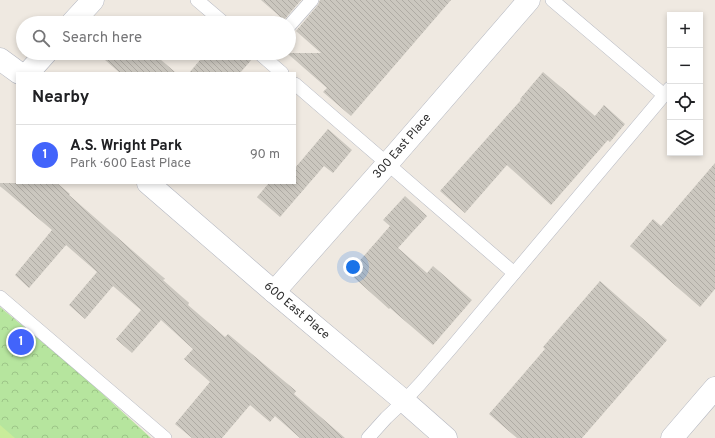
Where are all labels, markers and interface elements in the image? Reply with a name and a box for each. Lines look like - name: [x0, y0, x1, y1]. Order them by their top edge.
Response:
- map controls: [667, 12, 703, 156]
- button: +: [667, 12, 703, 48]
- search box: [16, 16, 296, 60]
- icon: search: [30, 27, 52, 49]
- text: Search here: [62, 29, 142, 48]
- button: −: [667, 48, 703, 84]
- button: locate: [667, 84, 703, 120]
- text: Nearby: [32, 87, 89, 109]
- street label: 300 East Place: [370, 110, 435, 182]
- button: layers: [667, 120, 703, 156]
- text: A.S. Wright Park: [70, 137, 182, 156]
- text: 1: [42, 147, 48, 163]
- text: 90 m: [250, 147, 280, 163]
- text: Park · 600 East Place: [70, 156, 191, 172]
- your location: [343, 257, 363, 277]
- street label: 600 East Place: [260, 279, 333, 343]
- pin: 1: [8, 327, 34, 357]

